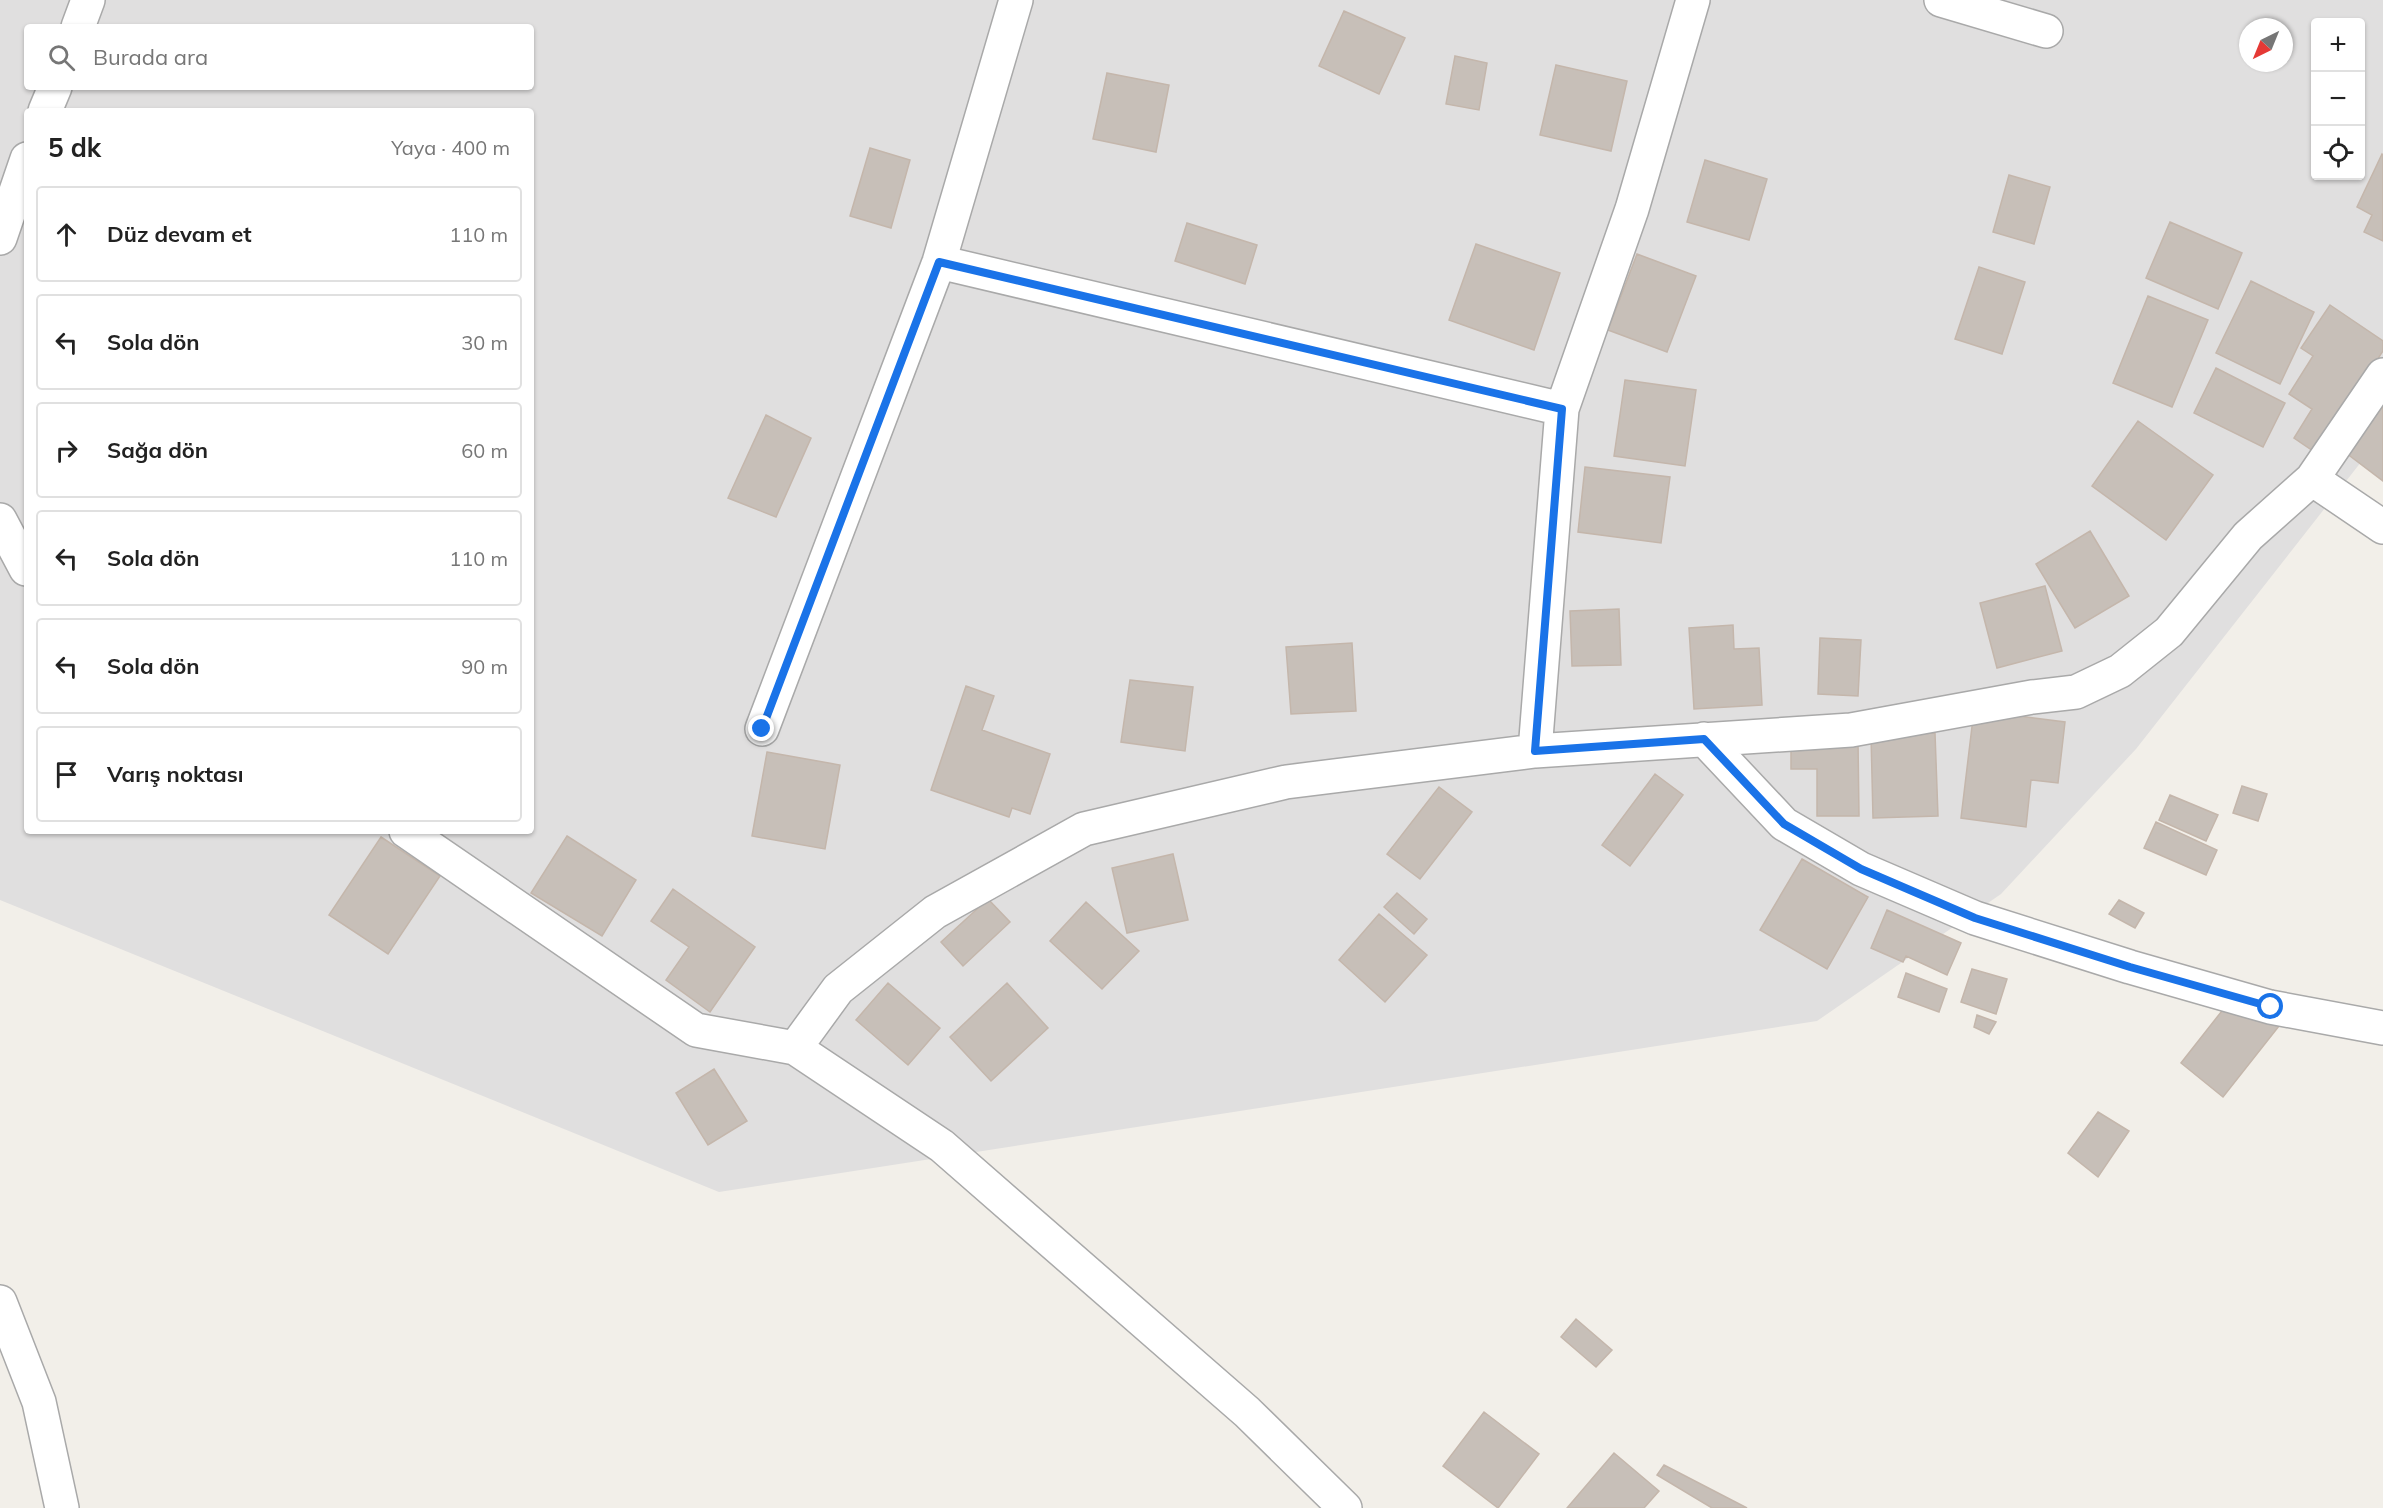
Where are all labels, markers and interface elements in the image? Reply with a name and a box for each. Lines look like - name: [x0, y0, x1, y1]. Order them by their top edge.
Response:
- north arrow: [2239, 18, 2293, 72]
- map controls: [2311, 18, 2365, 180]
- button: +: [2311, 18, 2365, 72]
- search box: [24, 24, 534, 90]
- icon: search: [45, 41, 78, 74]
- text: Burada ara: [93, 43, 208, 71]
- button: −: [2311, 72, 2365, 126]
- button: locate: [2311, 126, 2365, 180]
- text: 5 dk: [48, 131, 101, 164]
- text: Yaya · 400 m: [391, 135, 510, 160]
- icon: ahead: [50, 218, 83, 251]
- text: Düz devam et: [107, 220, 252, 248]
- text: 110 m: [449, 222, 508, 247]
- icon: left: [50, 326, 83, 359]
- text: Sola dön: [107, 328, 200, 356]
- text: 30 m: [461, 330, 508, 355]
- icon: right: [50, 434, 83, 467]
- text: Sağa dön: [107, 436, 208, 464]
- text: 60 m: [461, 438, 508, 463]
- icon: left: [50, 542, 83, 575]
- text: Sola dön: [107, 544, 200, 572]
- text: 110 m: [449, 546, 508, 571]
- icon: left: [50, 650, 83, 683]
- text: Sola dön: [107, 652, 200, 680]
- text: 90 m: [461, 654, 508, 679]
- route end: [748, 715, 774, 741]
- icon: arrive: [50, 758, 83, 791]
- text: Varış noktası: [107, 760, 243, 788]
- route start: [2257, 993, 2283, 1019]

